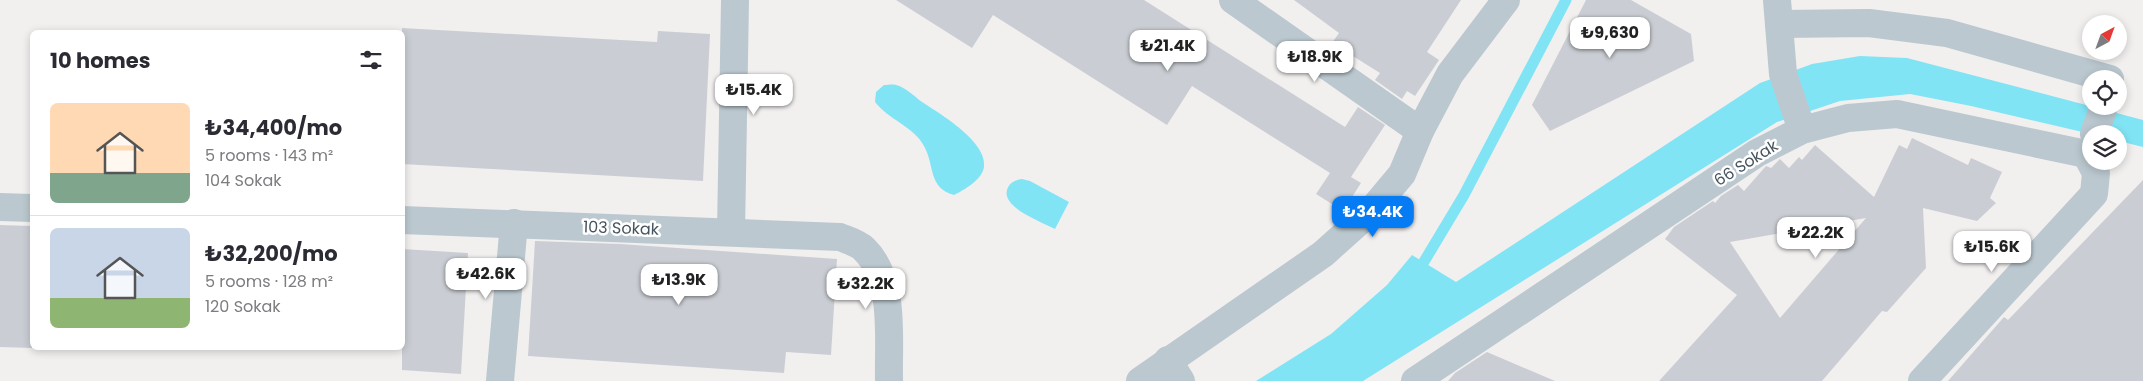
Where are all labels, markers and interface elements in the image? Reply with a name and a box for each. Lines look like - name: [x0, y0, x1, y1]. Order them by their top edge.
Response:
- north arrow: [2082, 15, 2128, 60]
- map controls: [2082, 15, 2127, 170]
- pin: ₺9,630: [1569, 17, 1651, 59]
- text: ₺9,630: [1581, 21, 1639, 44]
- pin: ₺21.4K: [1127, 30, 1209, 72]
- text: ₺21.4K: [1141, 34, 1196, 57]
- pin: ₺18.9K: [1274, 41, 1356, 83]
- text: ₺18.9K: [1287, 45, 1343, 68]
- text: 10 homes: [50, 46, 150, 75]
- icon: filters: [357, 46, 385, 74]
- button: locate: [2082, 70, 2127, 115]
- pin: ₺15.4K: [713, 74, 795, 116]
- text: ₺15.4K: [726, 78, 782, 101]
- text: ₺34,400/mo: [205, 113, 342, 142]
- icon: home: [90, 123, 150, 183]
- button: layers: [2082, 125, 2127, 170]
- street label: 66 Sokak: [1710, 134, 1783, 192]
- text: 5 rooms · 143 m²: [205, 144, 333, 167]
- text: 104 Sokak: [205, 169, 281, 192]
- pin: ₺34.4K: [1332, 196, 1414, 238]
- text: ₺34.4K: [1343, 200, 1403, 223]
- street label: 103 Sokak: [583, 215, 660, 241]
- pin: ₺22.2K: [1775, 216, 1857, 259]
- text: ₺22.2K: [1788, 221, 1844, 244]
- pin: ₺15.6K: [1951, 230, 2033, 273]
- text: ₺15.6K: [1964, 235, 2020, 258]
- text: ₺32,200/mo: [205, 239, 338, 268]
- icon: home: [90, 248, 150, 308]
- pin: ₺42.6K: [445, 258, 527, 300]
- text: ₺42.6K: [456, 262, 516, 285]
- pin: ₺13.9K: [638, 264, 720, 306]
- text: ₺13.9K: [652, 268, 706, 291]
- pin: ₺32.2K: [825, 268, 907, 310]
- text: 5 rooms · 128 m²: [205, 270, 333, 293]
- text: ₺32.2K: [838, 272, 894, 295]
- text: 120 Sokak: [205, 295, 281, 318]

